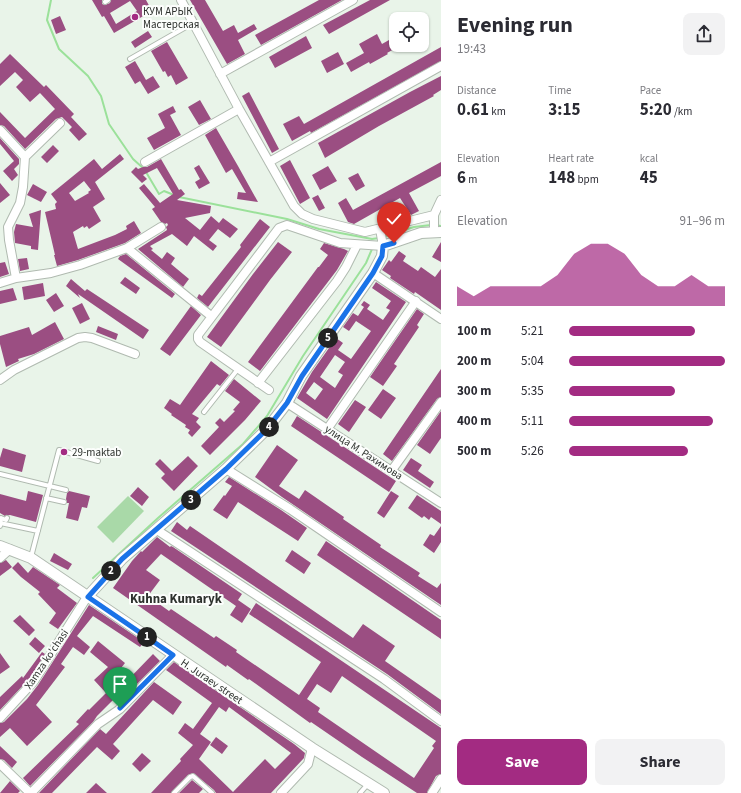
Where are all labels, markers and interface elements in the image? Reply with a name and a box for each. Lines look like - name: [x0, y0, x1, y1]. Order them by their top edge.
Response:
- place label: КУМ АРЫК Мастерская: [143, 4, 199, 32]
- text: Evening run: [457, 9, 573, 41]
- marker: КУМ АРЫК Мастерская: [130, 12, 140, 22]
- map controls: [389, 12, 429, 52]
- button: locate: [389, 12, 429, 52]
- button: share: [683, 13, 725, 55]
- text: 19:43: [457, 40, 486, 58]
- text: Distance: [457, 83, 496, 98]
- text: Time: [548, 83, 572, 98]
- text: Pace: [640, 83, 661, 98]
- text: 0.61: [457, 98, 489, 122]
- text: 3:15: [548, 98, 580, 122]
- text: 5:20: [640, 98, 672, 122]
- text: km: [489, 104, 506, 119]
- text: /km: [672, 104, 692, 119]
- text: Elevation: [457, 151, 500, 166]
- text: Heart rate: [548, 151, 594, 166]
- text: kcal: [640, 151, 658, 166]
- text: 6: [457, 166, 466, 190]
- text: 148: [548, 166, 575, 190]
- text: 45: [640, 166, 658, 190]
- text: m: [466, 172, 477, 187]
- text: bpm: [575, 172, 599, 187]
- pin: [377, 202, 411, 243]
- icon: check: [383, 208, 405, 230]
- text: Elevation: [457, 212, 508, 230]
- text: 91–96 m: [680, 212, 725, 230]
- text: 100 m: [457, 322, 491, 340]
- text: 5:21: [521, 322, 544, 340]
- pin: 5: [318, 328, 338, 348]
- text: 5: [325, 330, 331, 345]
- text: 200 m: [457, 352, 491, 370]
- text: 5:04: [521, 352, 544, 370]
- text: 300 m: [457, 382, 491, 400]
- text: 5:35: [521, 382, 544, 400]
- text: 400 m: [457, 412, 491, 430]
- text: 5:11: [521, 412, 544, 430]
- pin: 4: [259, 417, 279, 437]
- text: 4: [266, 419, 272, 434]
- street label: улица М. Рахимова: [322, 421, 406, 483]
- text: 500 m: [457, 442, 491, 460]
- text: 5:26: [521, 442, 544, 460]
- place label: 29-maktab: [72, 445, 121, 460]
- marker: 29-maktab: [59, 447, 69, 457]
- pin: 3: [181, 490, 201, 510]
- text: 3: [188, 492, 194, 507]
- pin: 2: [101, 561, 121, 581]
- text: 2: [108, 563, 114, 578]
- district label: Kuhna Kumaryk: [130, 590, 223, 608]
- street label: Xamza ko'chasi: [21, 626, 72, 692]
- pin: 1: [137, 627, 157, 647]
- text: 1: [144, 629, 150, 644]
- street label: H. Juraev street: [178, 655, 246, 708]
- pin: [103, 667, 137, 708]
- icon: arrive: [109, 673, 131, 695]
- button: Save: [457, 739, 587, 785]
- button: Share: [595, 739, 725, 785]

